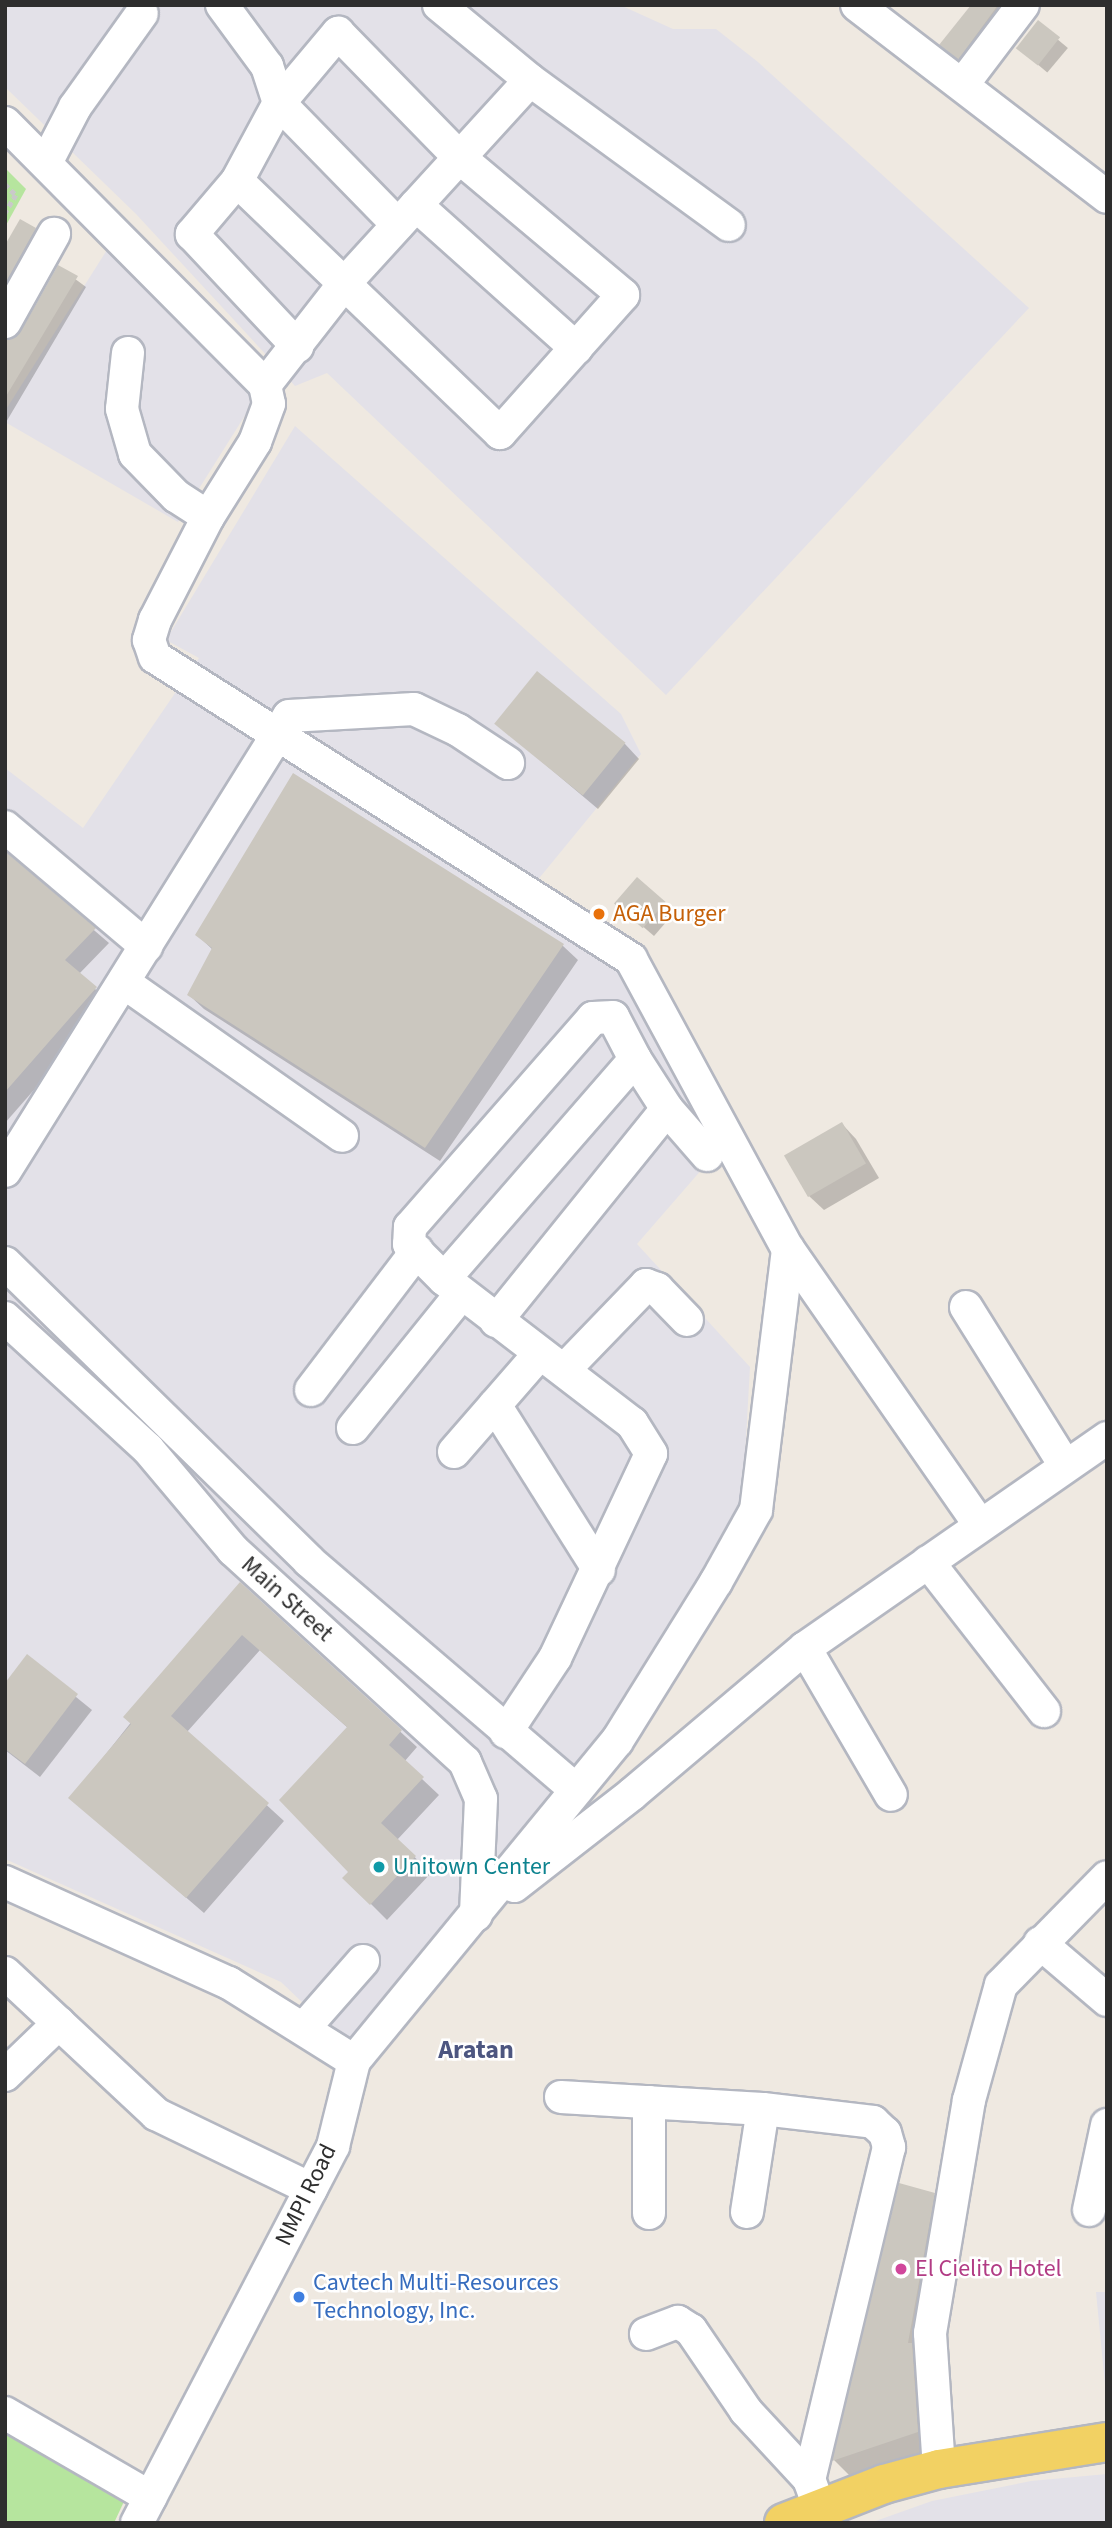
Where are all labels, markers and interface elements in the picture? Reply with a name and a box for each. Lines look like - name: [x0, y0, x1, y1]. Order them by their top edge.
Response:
- place label: AGA Burger: [613, 900, 726, 928]
- marker: AGA Burger: [591, 906, 607, 922]
- street label: Main Street: [235, 1550, 339, 1648]
- place label: Unitown Center: [393, 1853, 550, 1881]
- marker: Unitown Center: [371, 1859, 387, 1875]
- district label: Aratan: [438, 2034, 514, 2066]
- street label: NMPI Road: [269, 2140, 343, 2250]
- place label: El Cielito Hotel: [915, 2255, 1062, 2283]
- marker: El Cielito Hotel: [893, 2261, 909, 2277]
- place label: Cavtech Multi-Resources Technology, Inc.: [313, 2269, 559, 2325]
- marker: Cavtech Multi-Resources Technology, Inc.: [291, 2289, 307, 2305]

